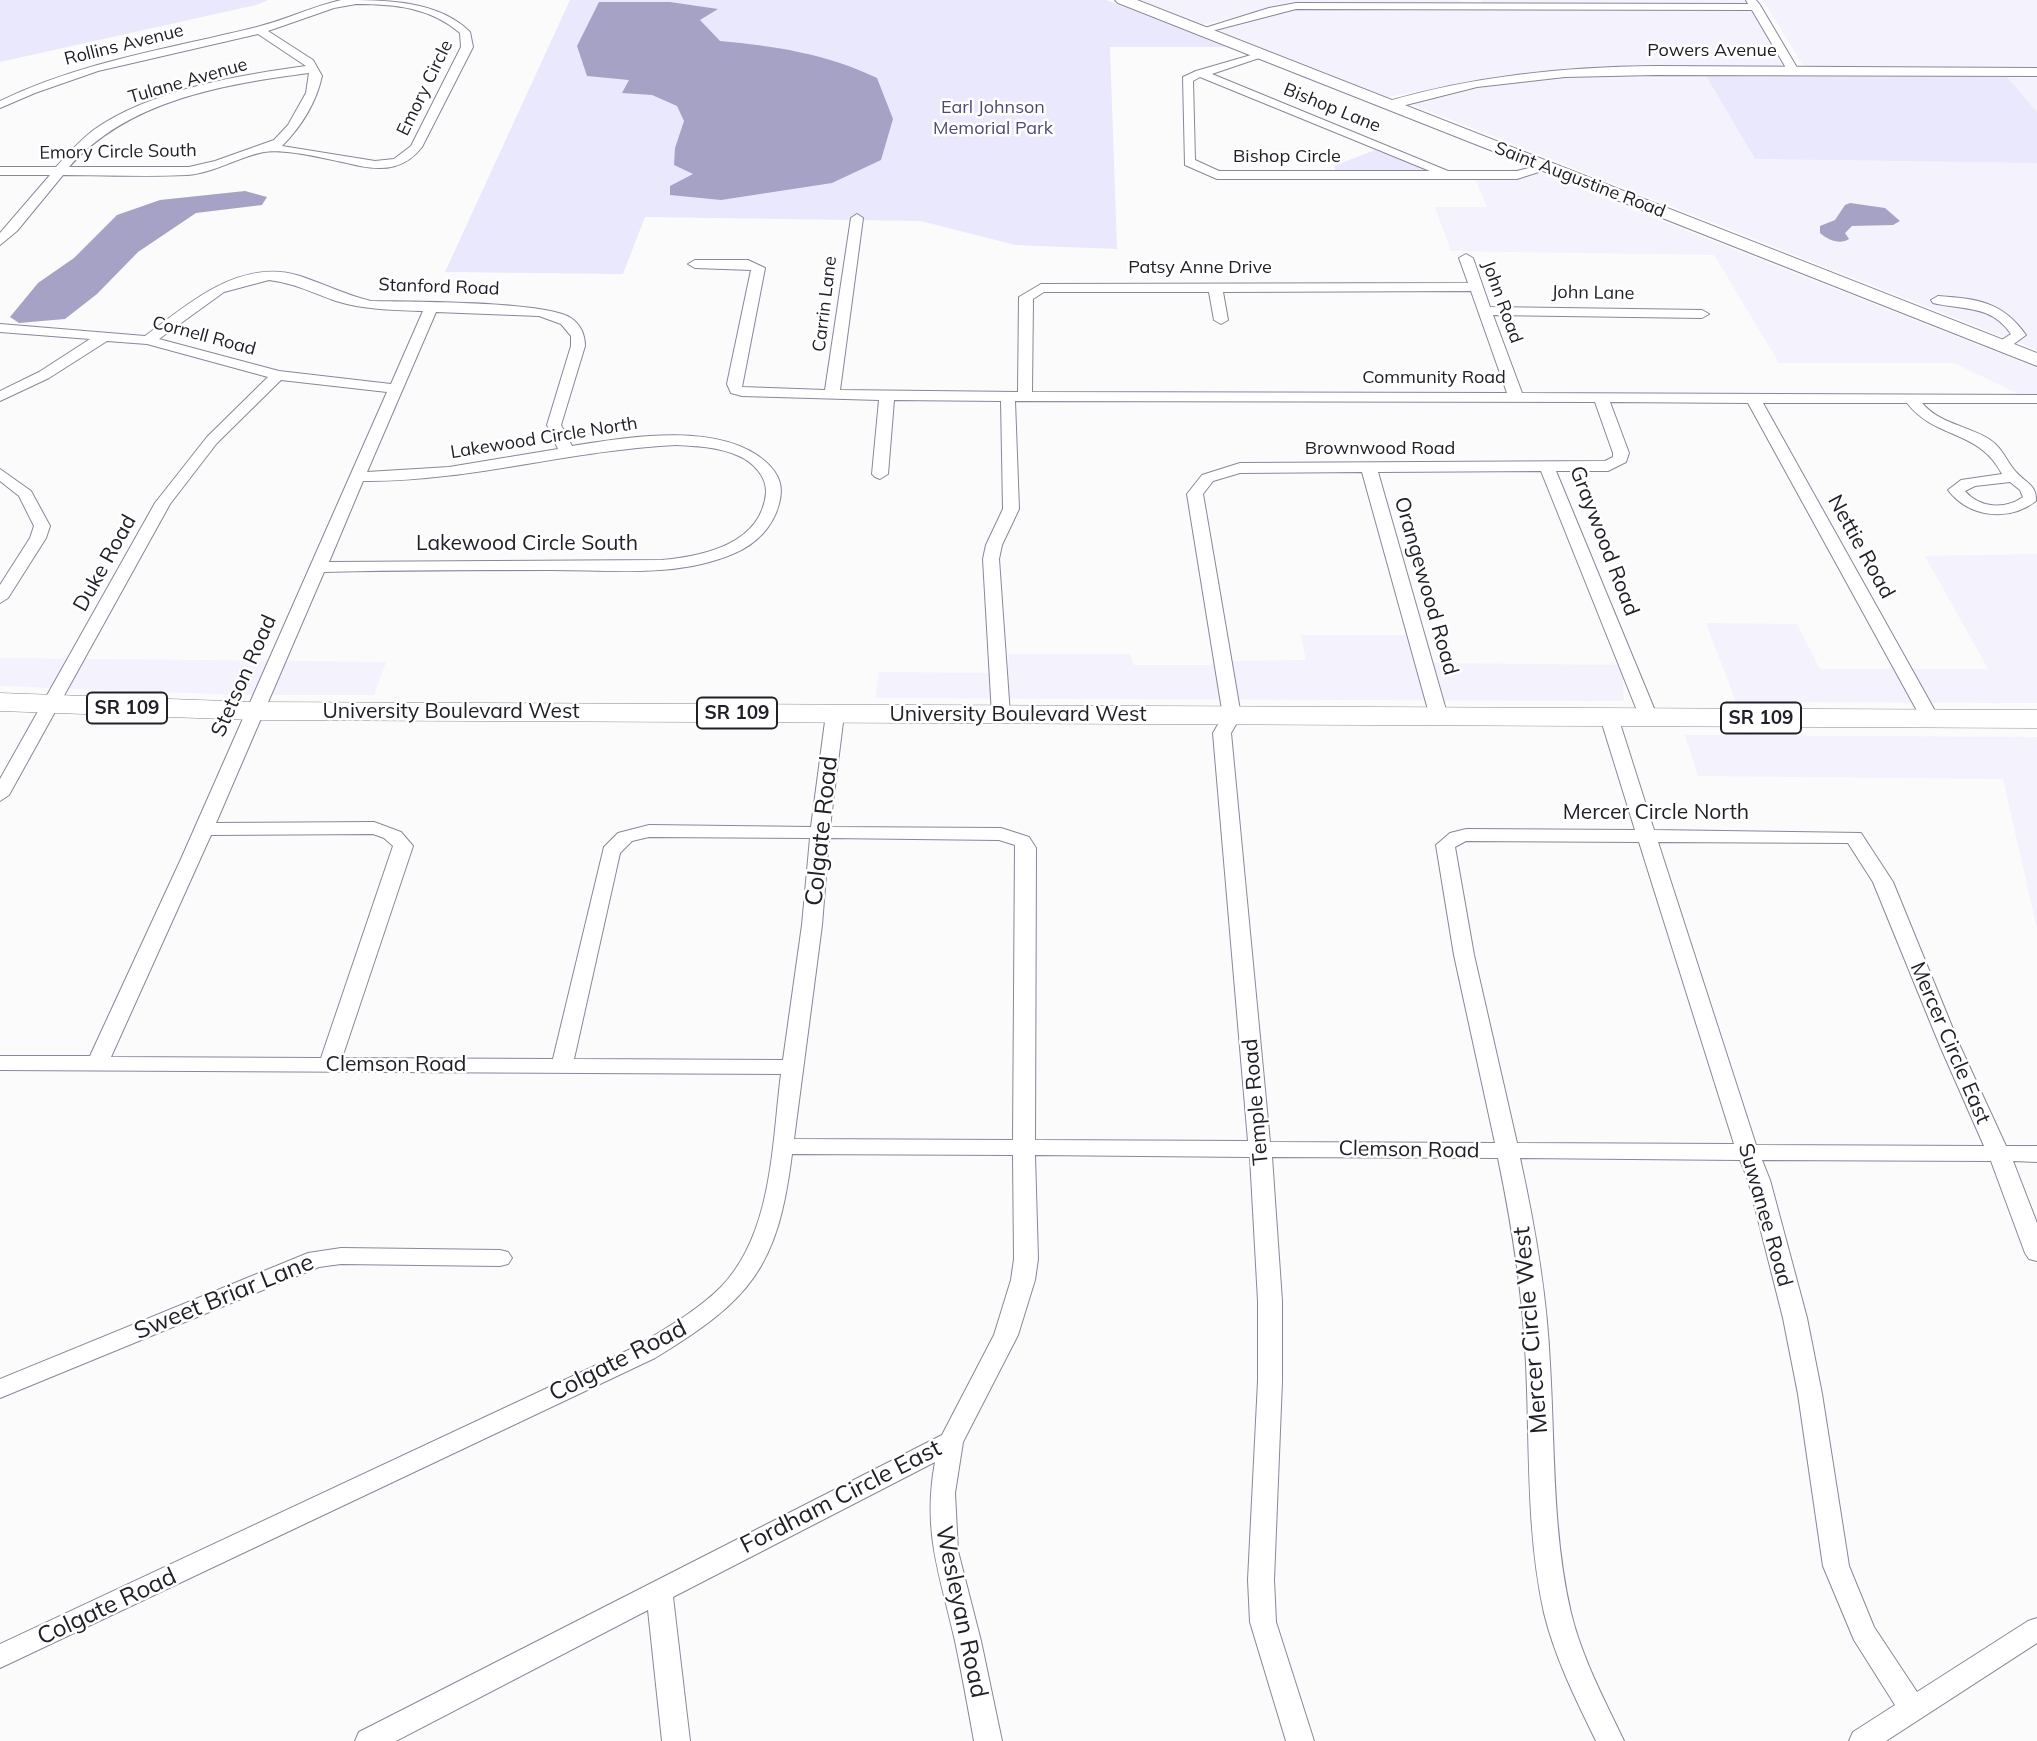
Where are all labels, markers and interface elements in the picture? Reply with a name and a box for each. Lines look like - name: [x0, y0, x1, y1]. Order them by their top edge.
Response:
- street label: Rollins Avenue: [62, 20, 186, 70]
- street label: Emory Circle: [392, 37, 458, 139]
- street label: Powers Avenue: [1647, 40, 1777, 62]
- street label: Tulane Avenue: [126, 54, 250, 108]
- street label: Bishop Lane: [1280, 79, 1384, 137]
- park label: Earl Johnson Memorial Park: [933, 97, 1053, 140]
- street label: Saint Augustine Road: [1492, 137, 1668, 223]
- street label: Emory Circle South: [39, 140, 197, 164]
- street label: Bishop Circle: [1233, 146, 1341, 168]
- street label: Carrin Lane: [808, 255, 842, 353]
- street label: Patsy Anne Drive: [1128, 257, 1272, 279]
- street label: John Road: [1477, 258, 1527, 346]
- street label: Stanford Road: [378, 274, 500, 300]
- street label: John Lane: [1551, 281, 1635, 305]
- street label: Cornell Road: [150, 312, 258, 360]
- street label: Community Road: [1362, 367, 1506, 389]
- street label: Lakewood Circle North: [449, 413, 639, 463]
- street label: Brownwood Road: [1305, 438, 1455, 460]
- street label: Graywood Road: [1564, 463, 1644, 619]
- street label: Nettie Road: [1822, 491, 1900, 603]
- street label: Orangewood Road: [1388, 494, 1464, 678]
- street label: Duke Road: [68, 510, 142, 616]
- street label: Lakewood Circle South: [416, 531, 638, 557]
- street label: Stetson Road: [206, 611, 282, 741]
- road number: SR 109: [87, 692, 167, 723]
- road number: SR 109: [697, 698, 777, 728]
- street label: University Boulevard West: [322, 699, 580, 725]
- street label: University Boulevard West: [889, 702, 1147, 728]
- road number: SR 109: [1721, 702, 1801, 734]
- street label: Colgate Road: [800, 755, 844, 907]
- street label: Mercer Circle North: [1563, 800, 1749, 826]
- street label: Mercer Circle East: [1905, 958, 1995, 1128]
- street label: Temple Road: [1238, 1038, 1274, 1166]
- street label: Clemson Road: [326, 1052, 466, 1078]
- street label: Clemson Road: [1338, 1136, 1480, 1164]
- street label: Suwanee Road: [1732, 1140, 1798, 1290]
- street label: Mercer Circle West: [1508, 1225, 1554, 1435]
- street label: Sweet Briar Lane: [130, 1248, 318, 1346]
- street label: Colgate Road: [545, 1314, 691, 1408]
- street label: Fordham Circle East: [736, 1434, 946, 1560]
- street label: Wesleyan Road: [929, 1523, 993, 1701]
- street label: Colgate Road: [33, 1562, 181, 1652]

